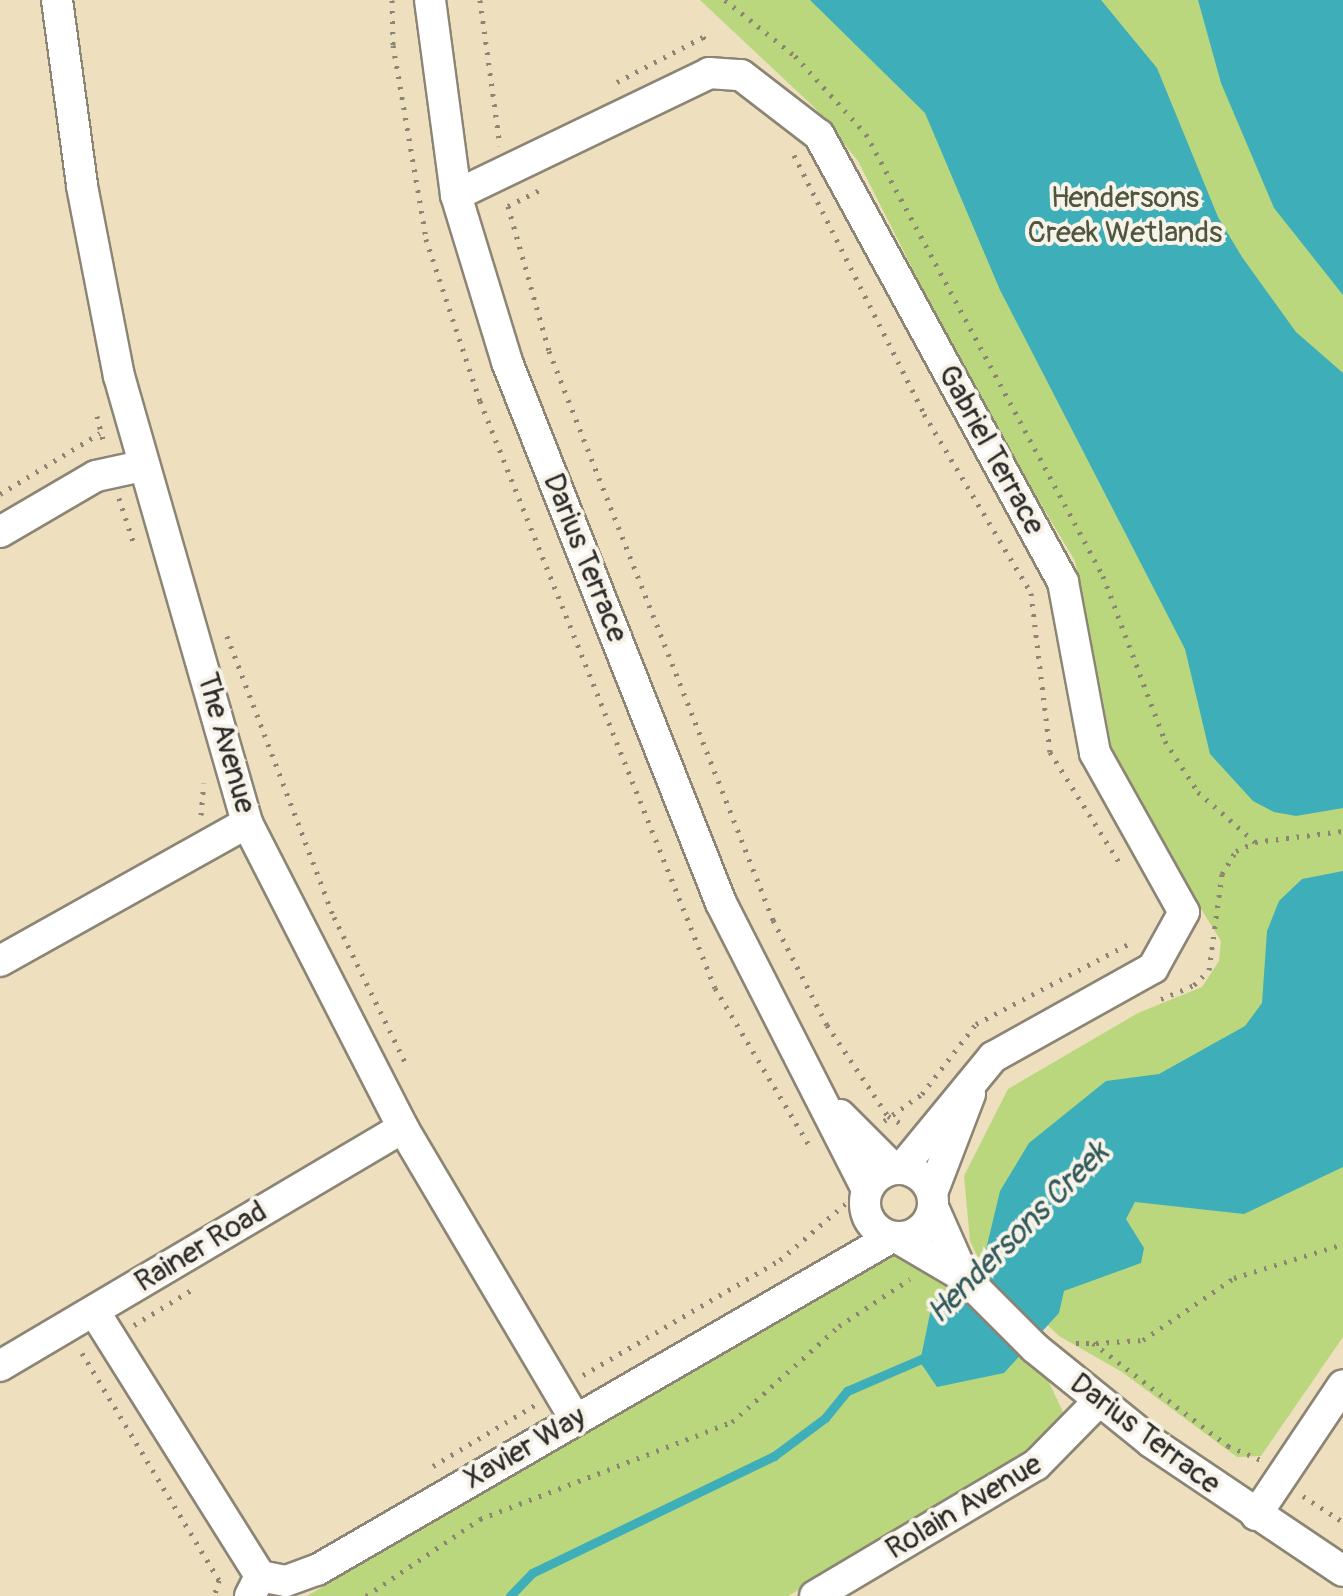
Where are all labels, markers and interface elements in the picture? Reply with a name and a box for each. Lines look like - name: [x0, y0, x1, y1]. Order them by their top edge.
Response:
- park label: Hendersons Creek Wetlands: [1028, 180, 1222, 250]
- street label: Gabriel Terrace: [930, 359, 1052, 541]
- street label: Darius Terrace: [535, 468, 635, 648]
- street label: The Avenue: [189, 669, 263, 817]
- water label: Hendersons Creek: [919, 1134, 1117, 1332]
- street label: Rainer Road: [129, 1194, 273, 1300]
- street label: Darius Terrace: [1063, 1366, 1227, 1502]
- street label: Xavier Way: [458, 1399, 592, 1497]
- street label: Rolain Avenue: [880, 1446, 1048, 1568]

